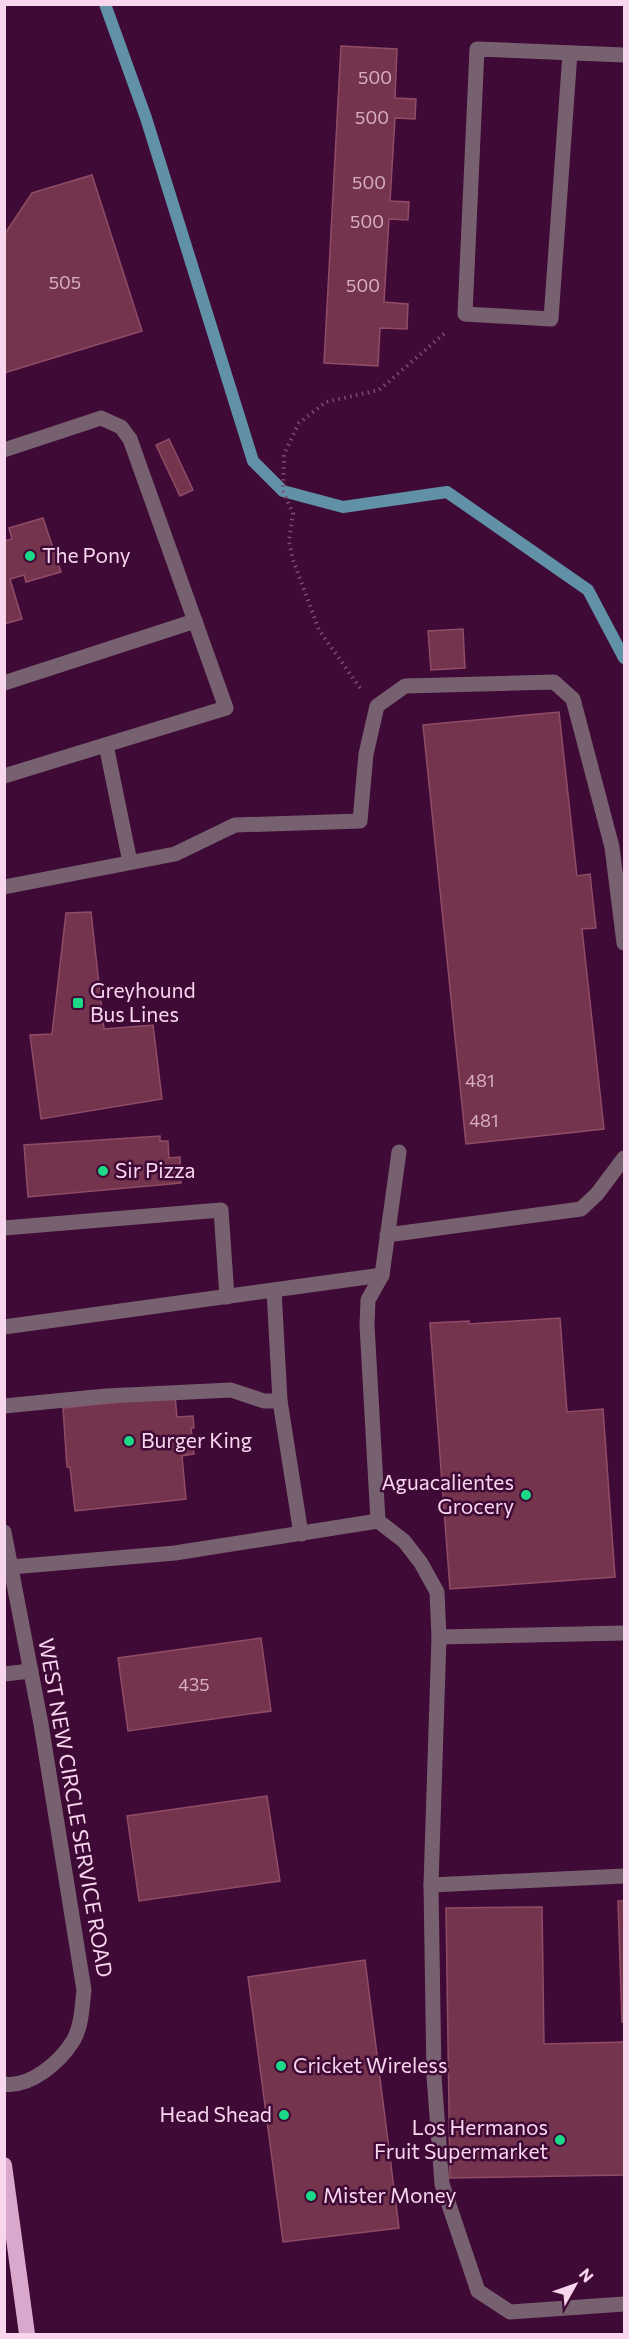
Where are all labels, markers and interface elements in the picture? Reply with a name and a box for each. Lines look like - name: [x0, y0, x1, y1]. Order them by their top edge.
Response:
- house number: 500: [358, 66, 392, 88]
- house number: 500: [355, 106, 389, 128]
- house number: 500: [352, 171, 386, 193]
- house number: 500: [350, 210, 384, 232]
- house number: 505: [49, 271, 81, 293]
- house number: 500: [346, 274, 380, 296]
- place label: The Pony: [42, 542, 131, 567]
- marker: The Pony: [23, 549, 37, 563]
- place label: Greyhound Bus Lines: [90, 977, 196, 1026]
- marker: Greyhound Bus Lines: [71, 996, 85, 1010]
- house number: 481: [465, 1069, 495, 1091]
- house number: 481: [469, 1109, 499, 1131]
- place label: Sir Pizza: [115, 1157, 196, 1182]
- marker: Sir Pizza: [96, 1164, 110, 1178]
- place label: Burger King: [141, 1427, 252, 1452]
- marker: Burger King: [122, 1434, 136, 1448]
- place label: Aguacalientes Grocery: [382, 1469, 514, 1518]
- marker: Aguacalientes Grocery: [519, 1488, 533, 1502]
- street label: WEST NEW CIRCLE SERVICE ROAD: [34, 1636, 119, 1979]
- house number: 435: [178, 1673, 210, 1695]
- place label: Cricket Wireless: [293, 2052, 447, 2077]
- marker: Cricket Wireless: [274, 2059, 288, 2073]
- place label: Head Shead: [160, 2101, 272, 2126]
- marker: Head Shead: [277, 2108, 291, 2122]
- place label: Los Hermanos Fruit Supermarket: [374, 2114, 548, 2163]
- marker: Los Hermanos Fruit Supermarket: [553, 2133, 567, 2147]
- place label: Mister Money: [323, 2182, 456, 2207]
- marker: Mister Money: [304, 2189, 318, 2203]
- north arrow: [545, 2255, 605, 2315]
- text: N: [576, 2264, 598, 2286]

